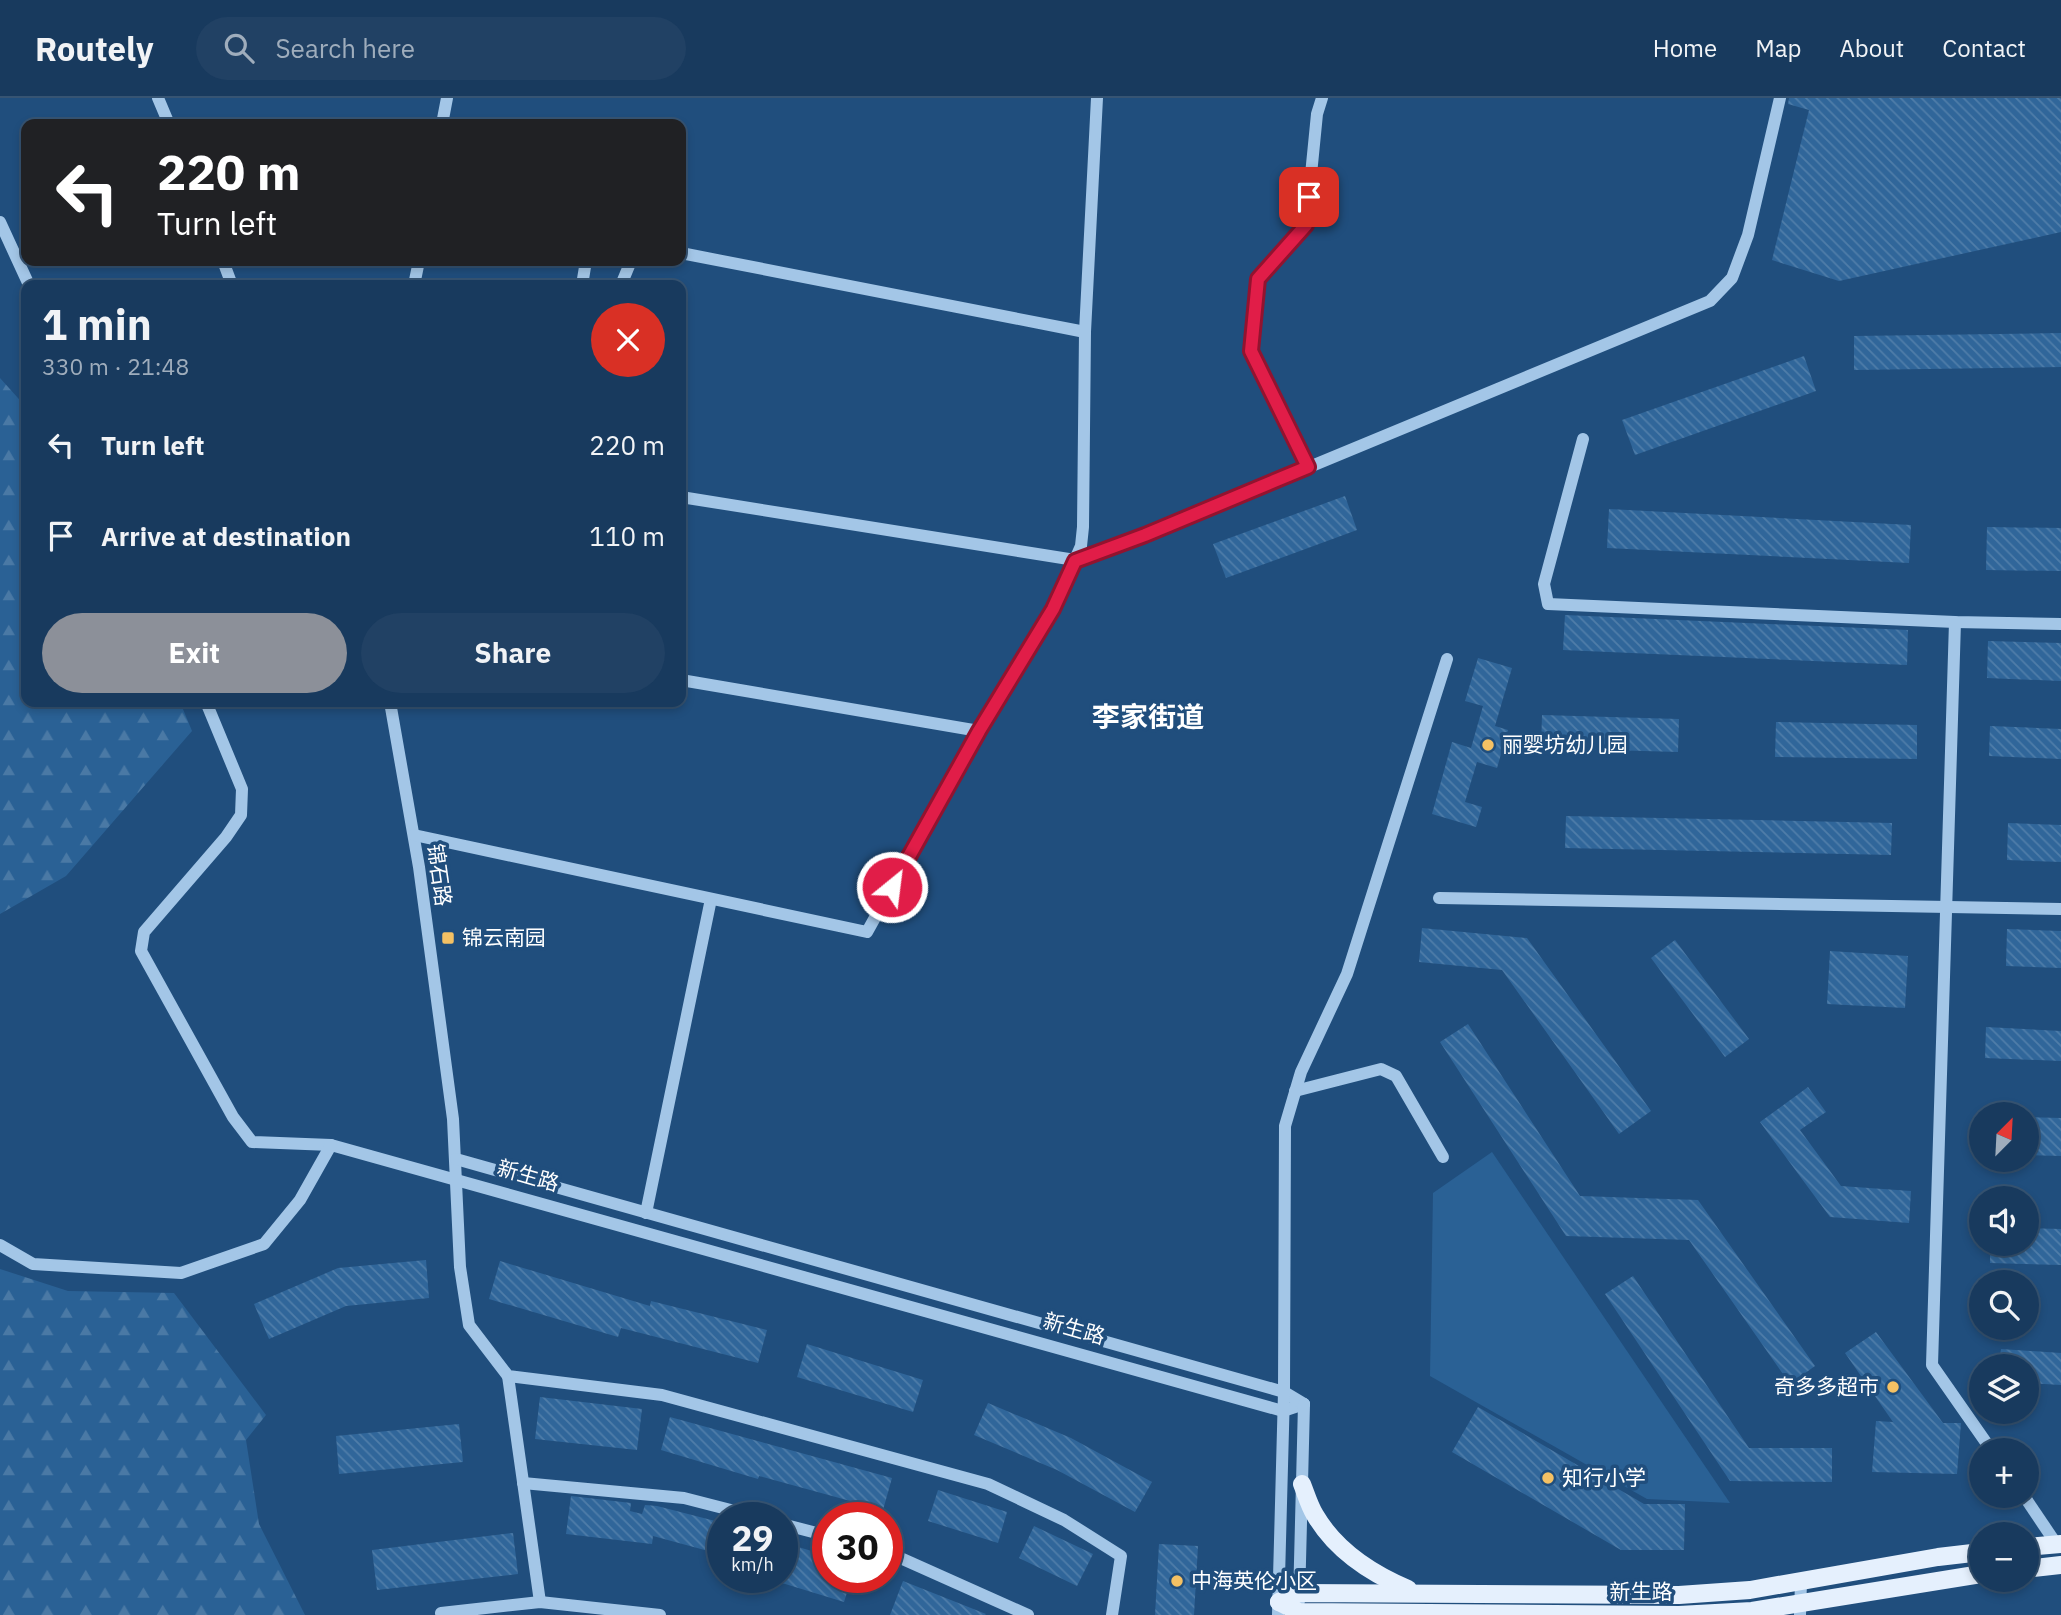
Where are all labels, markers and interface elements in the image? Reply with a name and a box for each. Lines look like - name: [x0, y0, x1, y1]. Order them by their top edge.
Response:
- search box: [196, 17, 686, 80]
- text: Routely: [35, 27, 154, 70]
- icon: search: [220, 29, 258, 67]
- text: Search here: [276, 31, 415, 65]
- text: Home: [1653, 32, 1717, 64]
- text: Map: [1755, 32, 1801, 64]
- text: About: [1839, 32, 1904, 64]
- text: Contact: [1942, 32, 2026, 64]
- text: 220 m: [157, 140, 301, 203]
- icon: left: [42, 147, 133, 238]
- pin: [1279, 167, 1339, 227]
- icon: arrive: [1290, 178, 1328, 216]
- text: Turn left: [157, 202, 277, 244]
- text: 1 min: [42, 297, 152, 352]
- button: close: [591, 303, 665, 377]
- text: 330 m · 21:48: [42, 351, 189, 381]
- icon: left: [42, 426, 80, 464]
- text: Turn left: [101, 428, 204, 462]
- text: 220 m: [589, 428, 665, 462]
- icon: arrive: [42, 517, 80, 555]
- text: Arrive at destination: [101, 519, 351, 553]
- text: 110 m: [589, 519, 665, 553]
- button: Exit: [42, 613, 347, 693]
- button: Share: [361, 613, 665, 693]
- district label: 李家街道: [1092, 698, 1204, 735]
- place label: 丽婴坊幼儿园: [1502, 730, 1628, 758]
- marker: 丽婴坊幼儿园: [1480, 737, 1496, 753]
- street label: 锦石路: [422, 842, 458, 908]
- position arrow: [855, 850, 929, 924]
- place label: 锦云南园: [462, 923, 546, 951]
- marker: 锦云南园: [440, 930, 456, 946]
- north arrow: [1969, 1102, 2039, 1172]
- map controls: [1969, 1102, 2039, 1592]
- street label: 新生路: [494, 1153, 562, 1197]
- button: sound: [1969, 1186, 2039, 1256]
- button: search: [1969, 1270, 2039, 1340]
- street label: 新生路: [1040, 1306, 1108, 1350]
- button: layers: [1969, 1354, 2039, 1424]
- place label: 奇多多超市: [1774, 1372, 1879, 1400]
- marker: 奇多多超市: [1885, 1379, 1901, 1395]
- button: +: [1969, 1438, 2039, 1508]
- place label: 知行小学: [1562, 1463, 1646, 1491]
- marker: 知行小学: [1540, 1470, 1556, 1486]
- speed limit sign: 30: [812, 1502, 903, 1593]
- text: 29: [731, 1515, 774, 1561]
- button: −: [1969, 1522, 2039, 1592]
- text: km/h: [731, 1553, 774, 1576]
- place label: 中海英伦小区: [1191, 1566, 1317, 1594]
- marker: 中海英伦小区: [1169, 1573, 1185, 1589]
- street label: 新生路: [1610, 1577, 1673, 1605]

